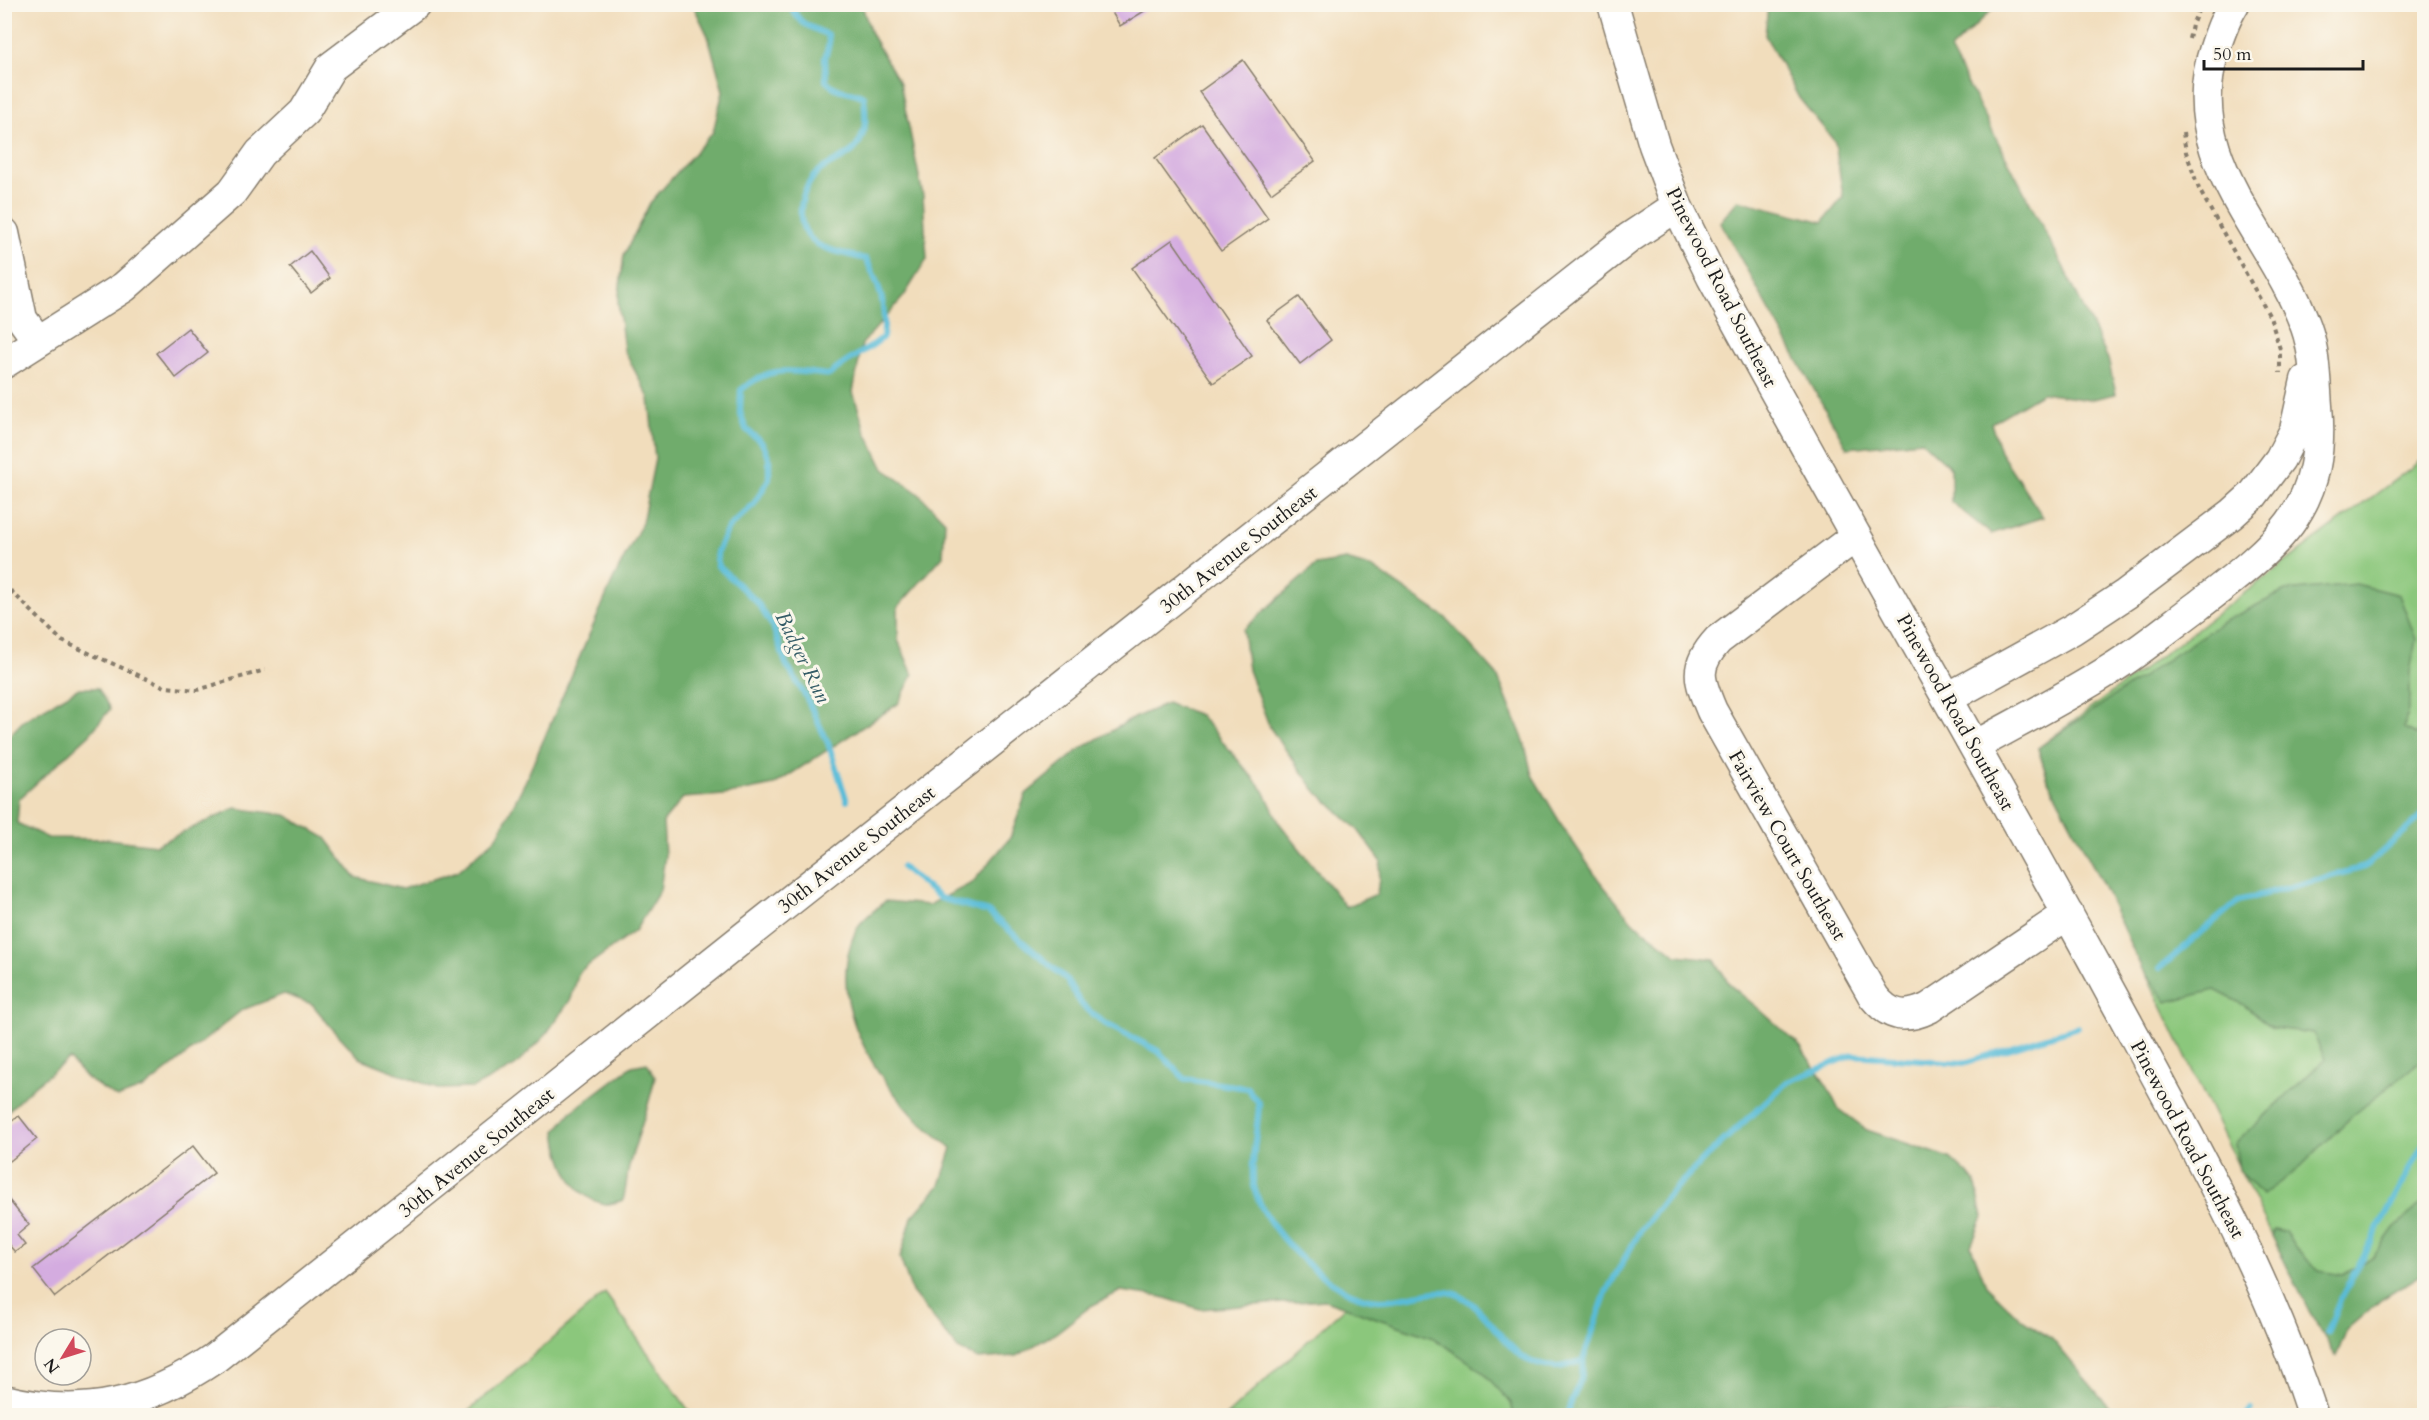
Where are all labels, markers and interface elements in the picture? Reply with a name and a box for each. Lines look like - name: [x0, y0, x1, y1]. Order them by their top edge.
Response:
- scale bar: [2204, 33, 2363, 71]
- text: 50 m: [2213, 42, 2252, 67]
- street label: Pinewood Road Southeast: [1659, 183, 1784, 392]
- street label: 30th Avenue Southeast: [1154, 479, 1323, 620]
- water label: Badger Run: [768, 606, 838, 709]
- street label: Pinewood Road Southeast: [1890, 609, 2021, 816]
- street label: Fairview Court Southeast: [1722, 745, 1853, 946]
- street label: 30th Avenue Southeast: [772, 779, 941, 920]
- street label: Pinewood Road Southeast: [2124, 1035, 2252, 1244]
- street label: 30th Avenue Southeast: [393, 1081, 560, 1224]
- north arrow: [33, 1327, 93, 1387]
- text: N: [39, 1353, 65, 1378]

